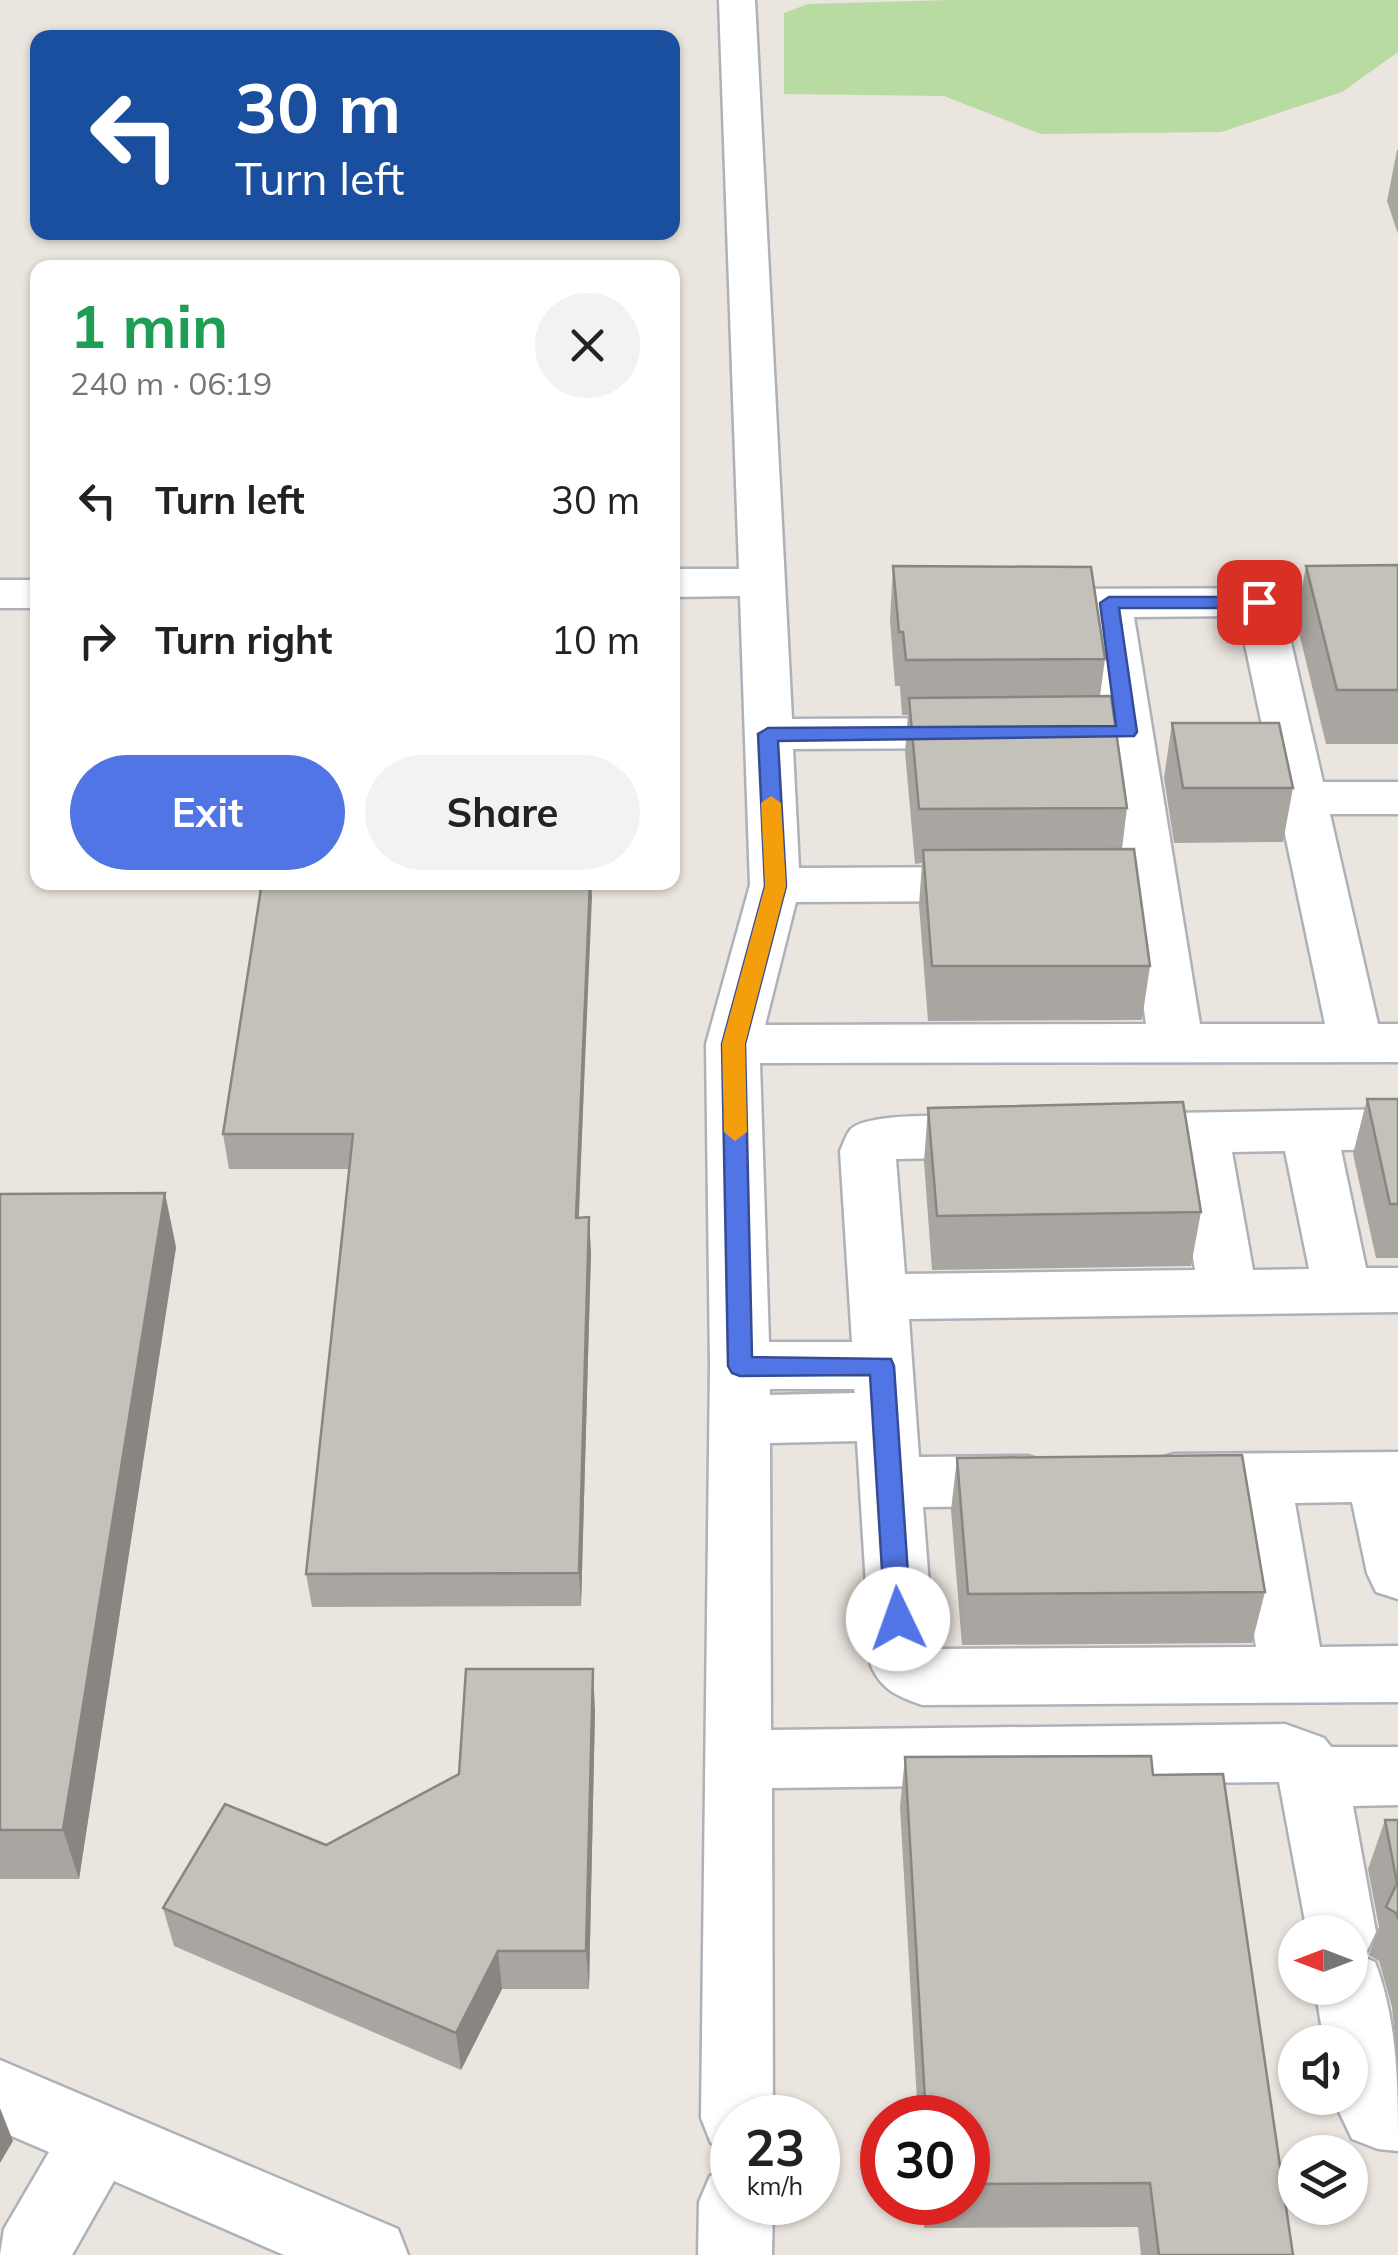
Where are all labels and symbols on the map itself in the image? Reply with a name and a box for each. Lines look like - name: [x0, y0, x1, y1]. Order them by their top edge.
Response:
- pin: [1217, 560, 1302, 645]
- position arrow: [846, 1567, 950, 1671]
- north arrow: [1278, 1915, 1368, 2005]
- speed limit sign: 30: [860, 2095, 990, 2225]

